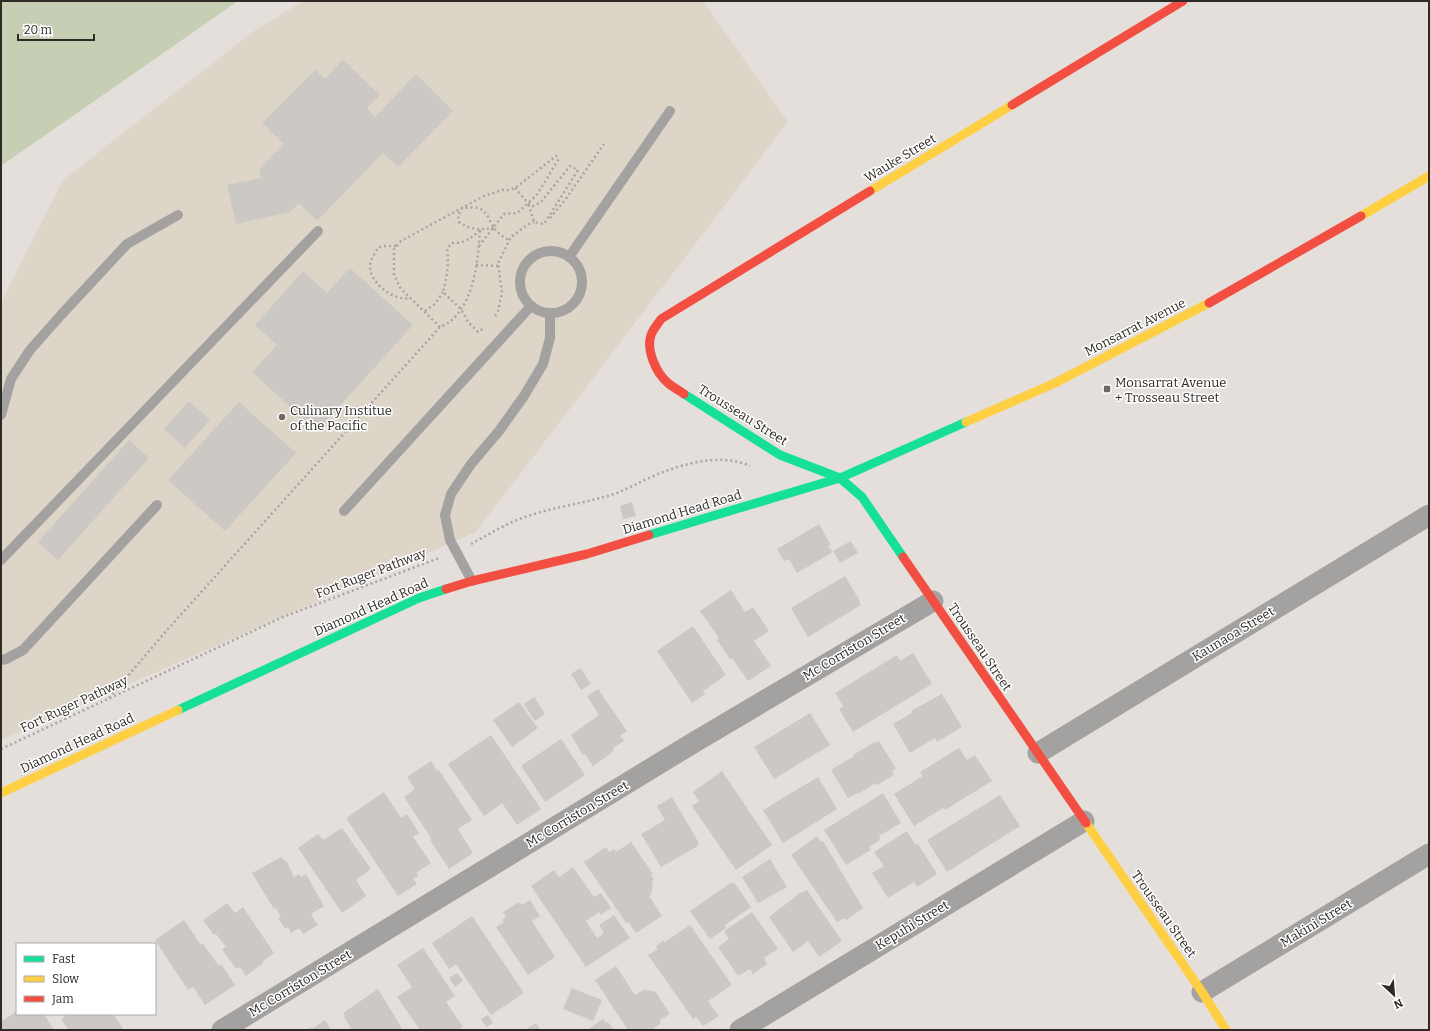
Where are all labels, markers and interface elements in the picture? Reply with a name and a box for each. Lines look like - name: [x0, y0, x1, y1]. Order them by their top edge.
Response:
- scale bar: [18, 16, 94, 42]
- text: 20 m: [24, 23, 53, 37]
- street label: Wauke Street: [862, 131, 939, 185]
- street label: Monsarrat Avenue: [1082, 295, 1188, 359]
- place label: Monsarrat Avenue + Trosseau Street: [1115, 375, 1226, 405]
- street label: Trousseau Street: [696, 382, 791, 449]
- marker: Monsarrat Avenue + Trosseau Street: [1102, 384, 1112, 394]
- place label: Culinary Institue of the Pacific: [290, 403, 392, 433]
- marker: Culinary Institue of the Pacific: [277, 412, 287, 422]
- street label: Diamond Head Road: [621, 487, 744, 537]
- street label: Fort Ruger Pathway: [314, 545, 428, 601]
- street label: Diamond Head Road: [312, 575, 431, 639]
- street label: Trousseau Street: [945, 600, 1015, 694]
- street label: Kaunaoa Street: [1189, 603, 1277, 664]
- street label: Mc Corriston Street: [800, 610, 908, 684]
- street label: Fort Ruger Pathway: [18, 672, 130, 735]
- street label: Diamond Head Road: [18, 710, 136, 776]
- street label: Mc Corriston Street: [523, 777, 631, 851]
- street label: Trousseau Street: [1129, 868, 1200, 960]
- street label: Makini Street: [1277, 896, 1355, 950]
- street label: Kepuhi Street: [873, 897, 952, 953]
- legend: [16, 943, 156, 1015]
- street label: Mc Corriston Street: [246, 946, 354, 1020]
- text: Fast: [52, 952, 76, 966]
- text: Slow: [52, 972, 79, 986]
- north arrow: [1374, 975, 1414, 1015]
- text: Jam: [51, 992, 74, 1006]
- text: N: [1391, 996, 1405, 1011]

